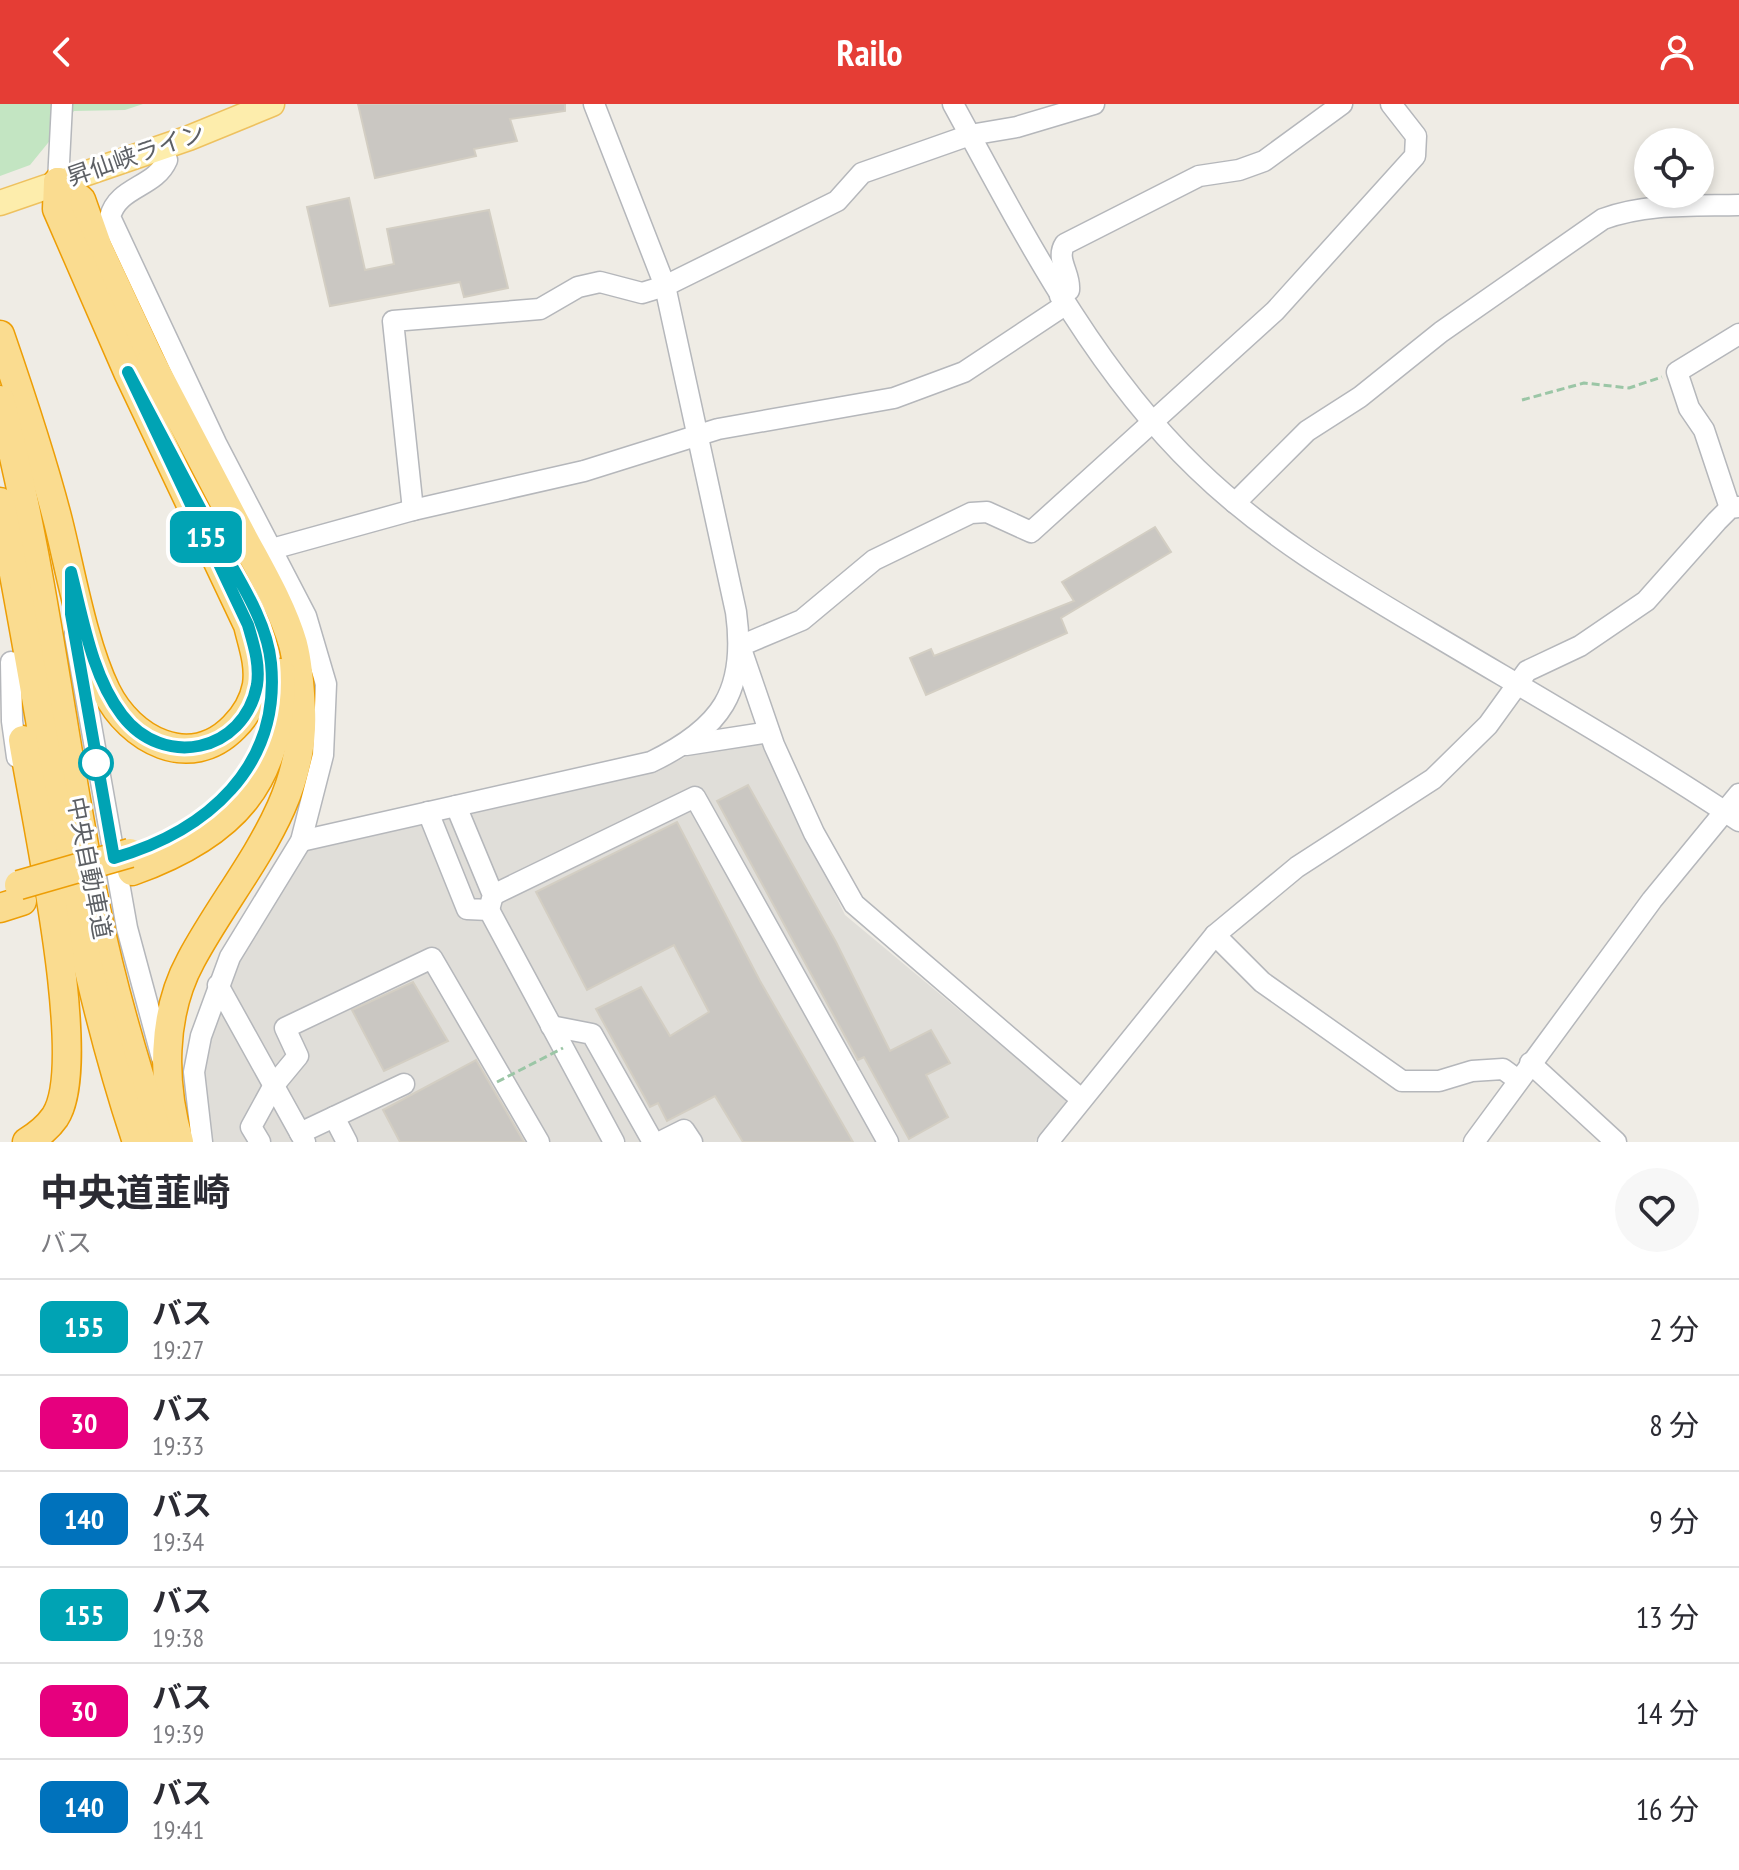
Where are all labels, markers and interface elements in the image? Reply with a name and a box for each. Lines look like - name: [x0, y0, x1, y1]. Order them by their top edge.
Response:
- text: Railo: [837, 29, 902, 76]
- icon: back: [40, 30, 84, 74]
- icon: person: [1655, 30, 1699, 74]
- street label: 昇仙峡ライン: [63, 116, 209, 193]
- map controls: [1634, 128, 1714, 208]
- button: locate: [1634, 128, 1714, 208]
- line badge: 155: [160, 511, 252, 563]
- text: 155: [186, 518, 226, 555]
- unlabelled marker: [79, 746, 113, 780]
- street label: 中央自動車道: [61, 794, 118, 942]
- text: 中央道韮崎: [40, 1167, 230, 1216]
- button: heart: [1615, 1168, 1699, 1252]
- text: バス: [40, 1226, 92, 1259]
- text: バス: [152, 1293, 212, 1332]
- text: 155: [64, 1308, 104, 1345]
- text: 2 分: [1649, 1309, 1699, 1348]
- text: 19:27: [152, 1333, 204, 1366]
- text: バス: [152, 1389, 212, 1428]
- text: 30: [71, 1404, 97, 1441]
- text: 8 分: [1649, 1405, 1699, 1444]
- text: 19:33: [152, 1429, 204, 1462]
- text: バス: [152, 1485, 212, 1524]
- text: 140: [64, 1500, 104, 1537]
- text: 9 分: [1649, 1501, 1699, 1540]
- text: 19:34: [152, 1525, 204, 1558]
- text: バス: [152, 1581, 212, 1620]
- text: 155: [64, 1596, 104, 1633]
- text: 13 分: [1636, 1597, 1699, 1636]
- text: 19:38: [152, 1621, 204, 1654]
- text: バス: [152, 1677, 212, 1716]
- text: 30: [71, 1692, 97, 1729]
- text: 14 分: [1636, 1693, 1699, 1732]
- text: 19:39: [152, 1717, 204, 1750]
- text: バス: [152, 1773, 212, 1812]
- text: 140: [64, 1788, 104, 1825]
- text: 16 分: [1636, 1789, 1699, 1828]
- text: 19:41: [152, 1813, 204, 1846]

